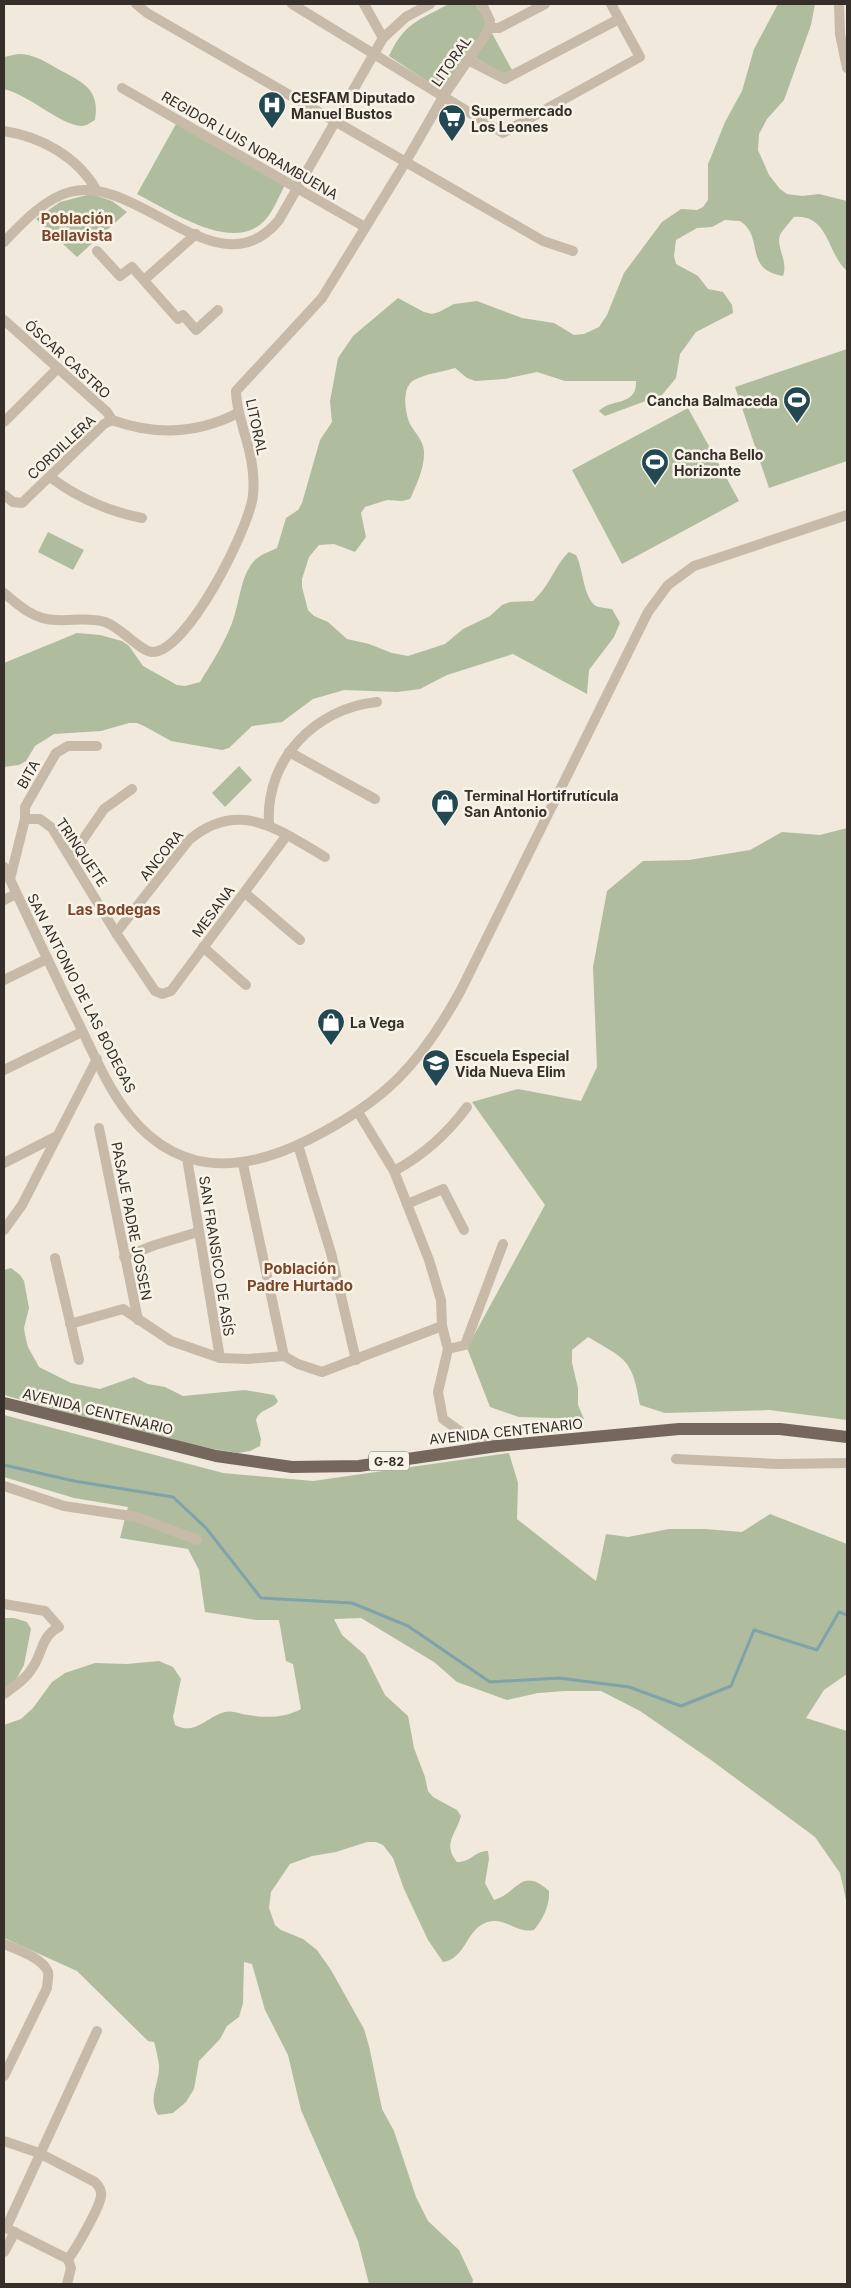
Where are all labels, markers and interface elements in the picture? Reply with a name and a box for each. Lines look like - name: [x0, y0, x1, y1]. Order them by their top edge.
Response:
- street label: LITORAL: [428, 32, 475, 89]
- street label: REGIDOR LUIS NORAMBUENA: [159, 87, 342, 203]
- place label: CESFAM Diputado Manuel Bustos: [291, 89, 415, 122]
- hospital icon: CESFAM Diputado Manuel Bustos: [257, 90, 287, 129]
- place label: Supermercado Los Leones: [471, 102, 573, 135]
- supermarket icon: Supermercado Los Leones: [437, 103, 467, 142]
- district label: Población Bellavista: [41, 209, 113, 245]
- street label: ÓSCAR CASTRO: [22, 316, 114, 402]
- sports icon: Cancha Balmaceda: [782, 385, 812, 424]
- place label: Cancha Balmaceda: [647, 392, 778, 409]
- street label: LITORAL: [243, 397, 271, 457]
- street label: CORDILLERA: [23, 411, 99, 483]
- place label: Cancha Bello Horizonte: [674, 446, 764, 479]
- sports icon: Cancha Bello Horizonte: [640, 447, 670, 486]
- street label: BITA: [13, 756, 43, 791]
- place label: Terminal Hortifrutícula San Antonio: [464, 787, 619, 820]
- shop icon: Terminal Hortifrutícula San Antonio: [430, 788, 460, 827]
- street label: TRINQUETE: [53, 814, 111, 890]
- street label: ANCORA: [136, 826, 187, 884]
- street label: MESANA: [188, 882, 238, 940]
- street label: SAN ANTONIO DE LAS BODEGAS: [24, 890, 140, 1096]
- district label: Las Bodegas: [67, 900, 161, 919]
- shop icon: La Vega: [316, 1007, 346, 1046]
- place label: La Vega: [350, 1014, 404, 1031]
- place label: Escuela Especial Vida Nueva Elim: [455, 1047, 569, 1080]
- school or university icon: Escuela Especial Vida Nueva Elim: [421, 1048, 451, 1087]
- street label: PASAJE PADRE JOSSEN: [108, 1140, 156, 1302]
- street label: SAN FRANSICO DE ASÍS: [196, 1175, 238, 1337]
- district label: Población Padre Hurtado: [247, 1259, 353, 1295]
- street label: AVENIDA CENTENARIO: [21, 1384, 175, 1438]
- street label: AVENIDA CENTENARIO: [428, 1414, 584, 1448]
- road number: G-82: [369, 1452, 409, 1470]

